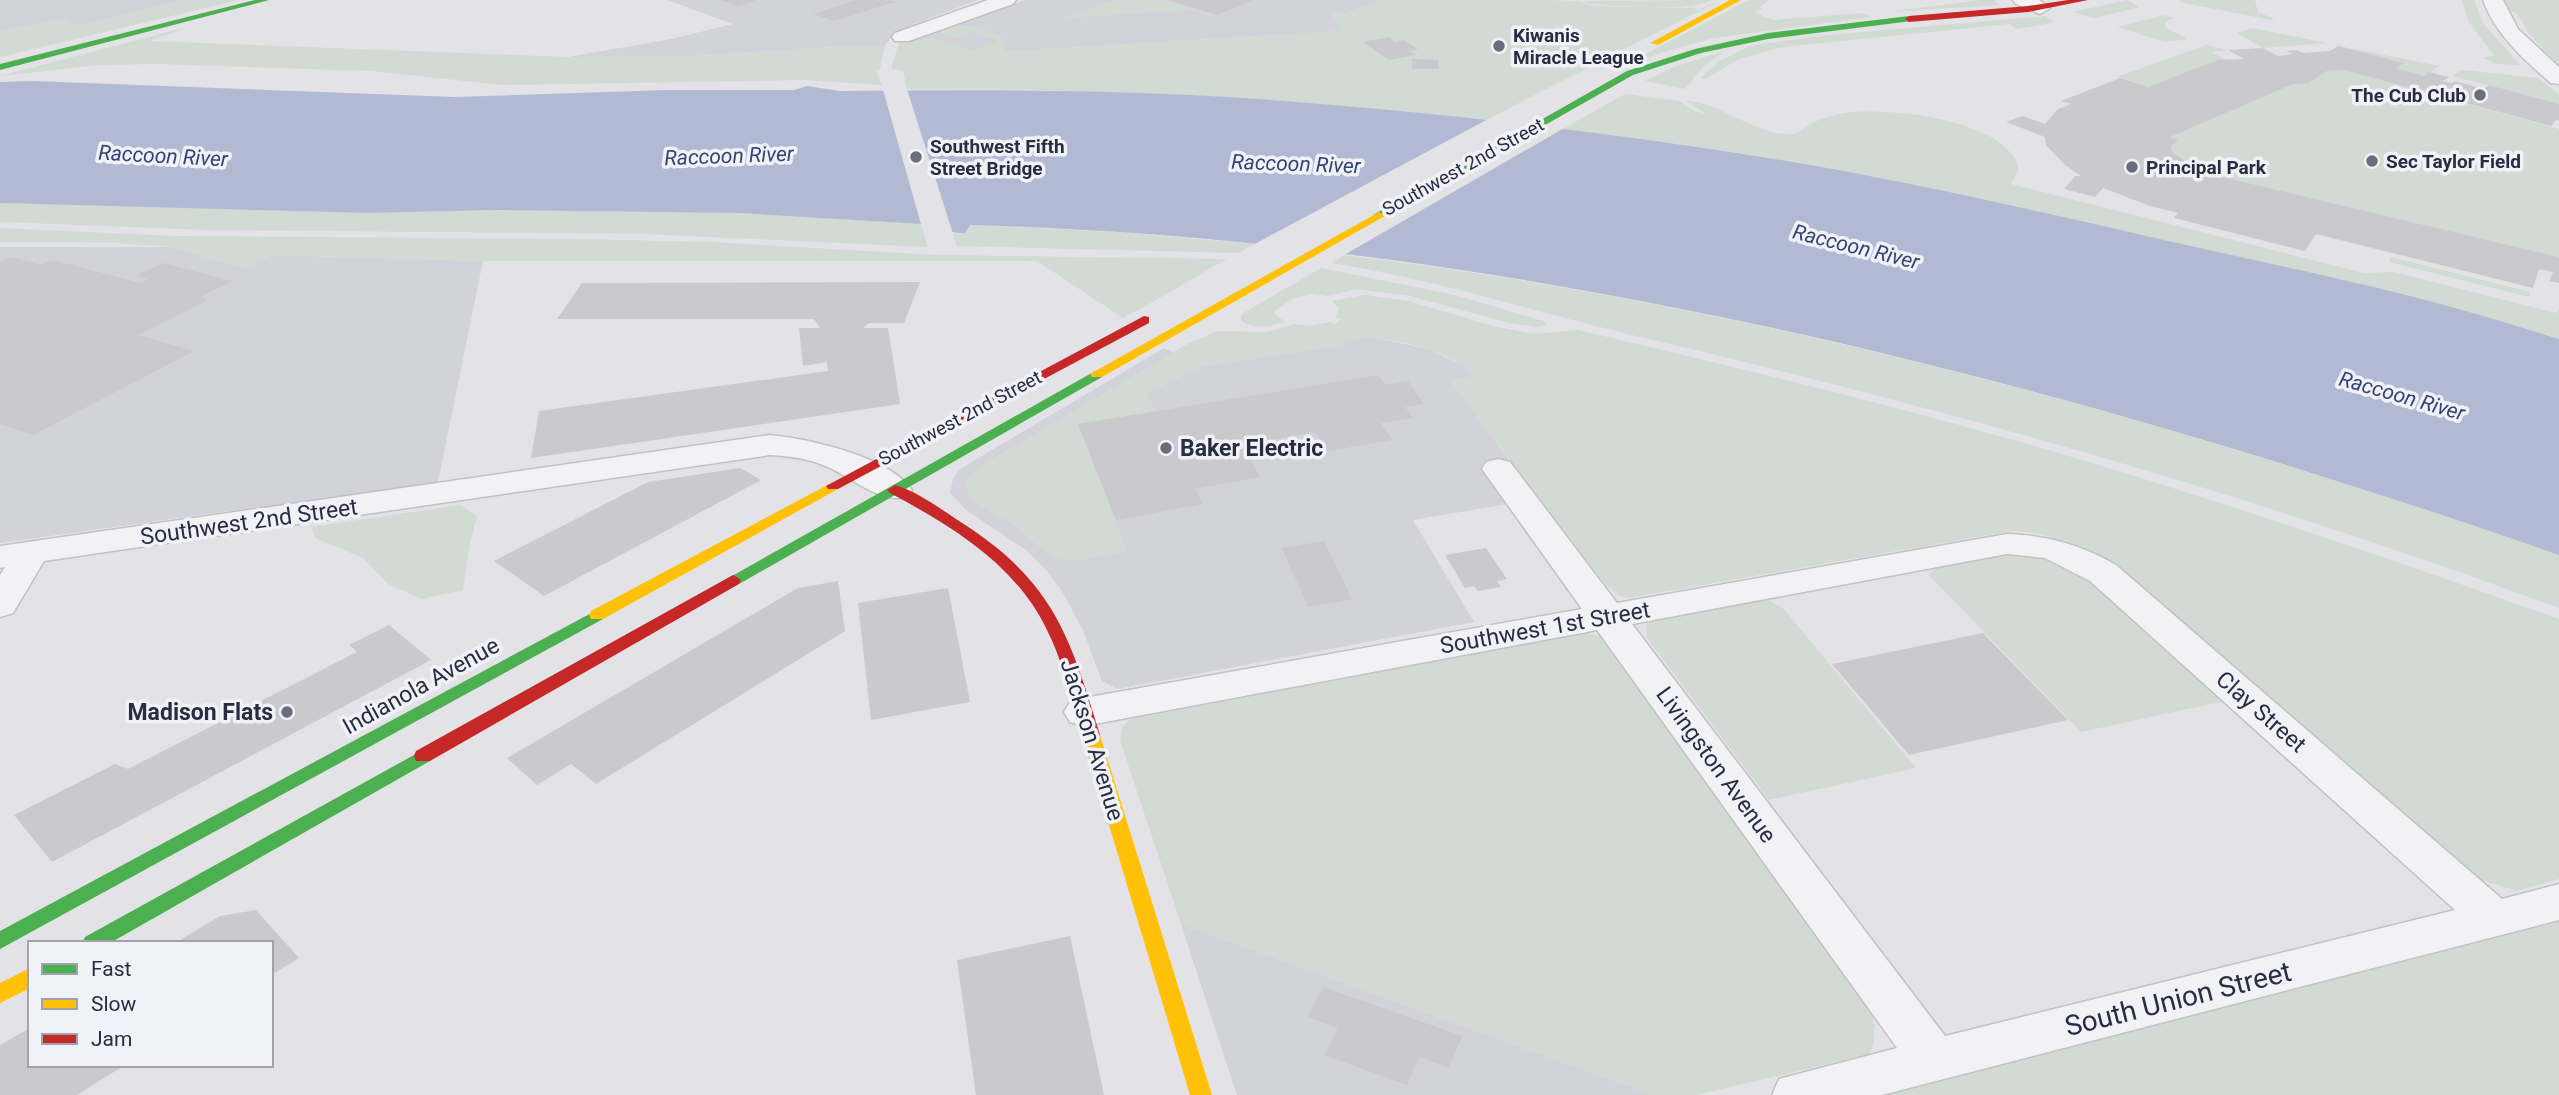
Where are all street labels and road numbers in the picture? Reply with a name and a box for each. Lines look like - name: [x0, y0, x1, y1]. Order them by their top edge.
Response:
- street label: Southwest 2nd Street: [1378, 113, 1548, 221]
- street label: Southwest 2nd Street: [875, 365, 1045, 471]
- street label: Southwest 2nd Street: [139, 493, 359, 551]
- street label: Southwest 1st Street: [1438, 596, 1652, 660]
- street label: Indianola Avenue: [338, 632, 504, 740]
- street label: Jackson Avenue: [1055, 656, 1129, 824]
- street label: Clay Street: [2211, 666, 2311, 758]
- street label: Livingston Avenue: [1650, 682, 1782, 848]
- street label: South Union Street: [2061, 955, 2295, 1043]

